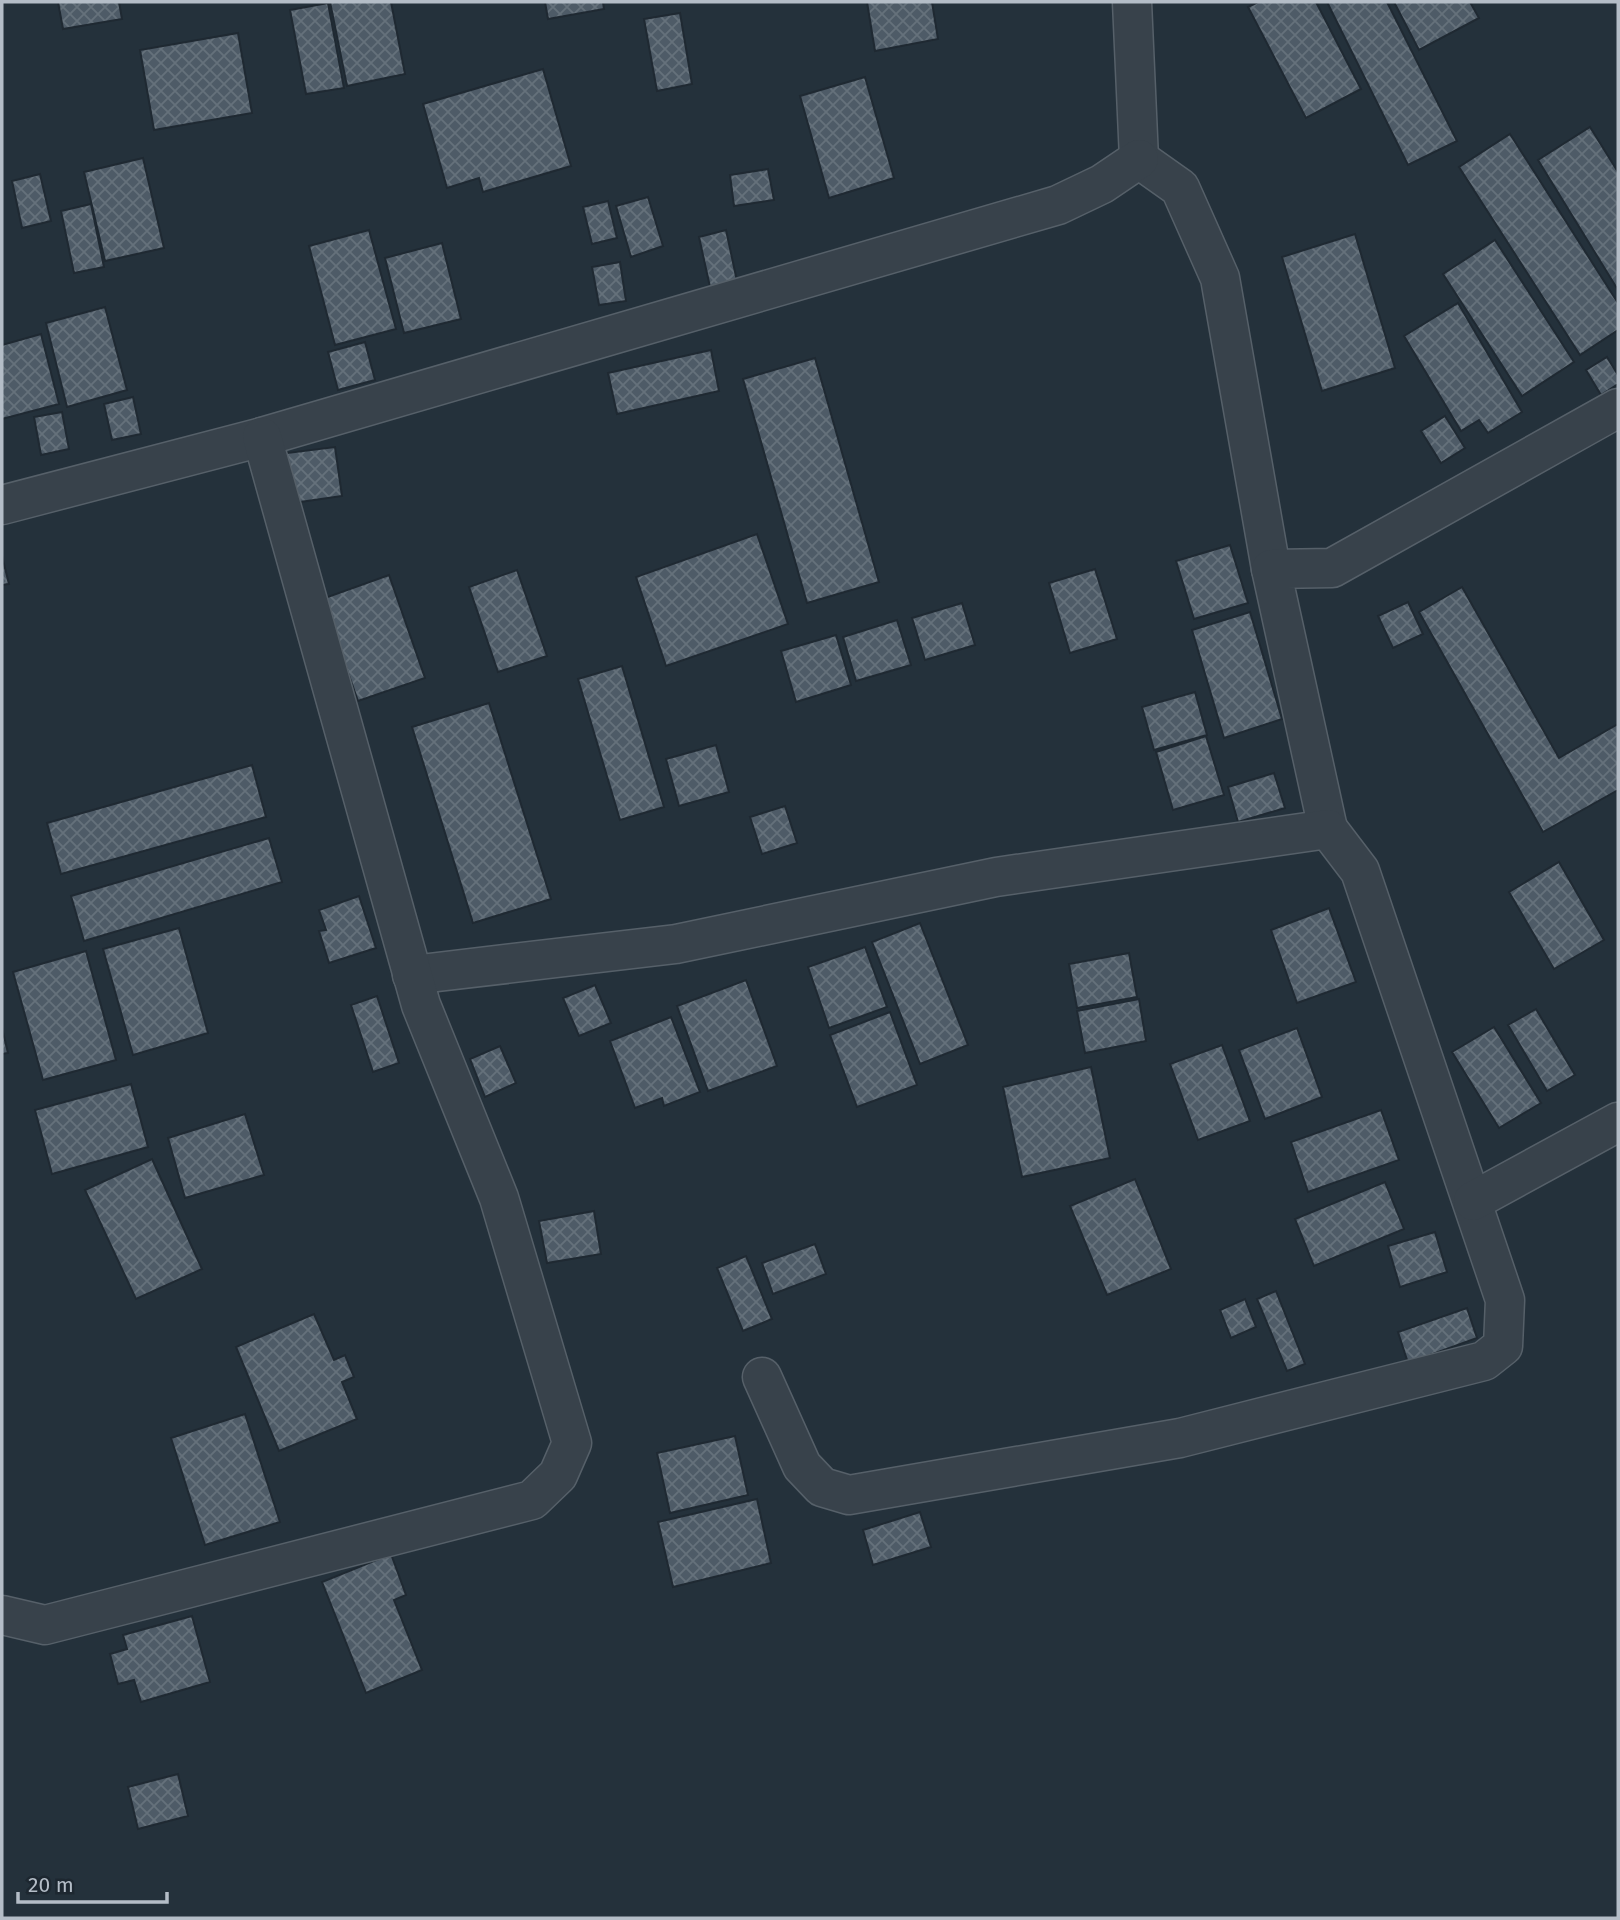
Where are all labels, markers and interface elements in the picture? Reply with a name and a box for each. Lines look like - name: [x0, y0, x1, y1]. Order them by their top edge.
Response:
- scale bar: [18, 1860, 166, 1904]
- text: 20 m: [28, 1872, 74, 1898]

